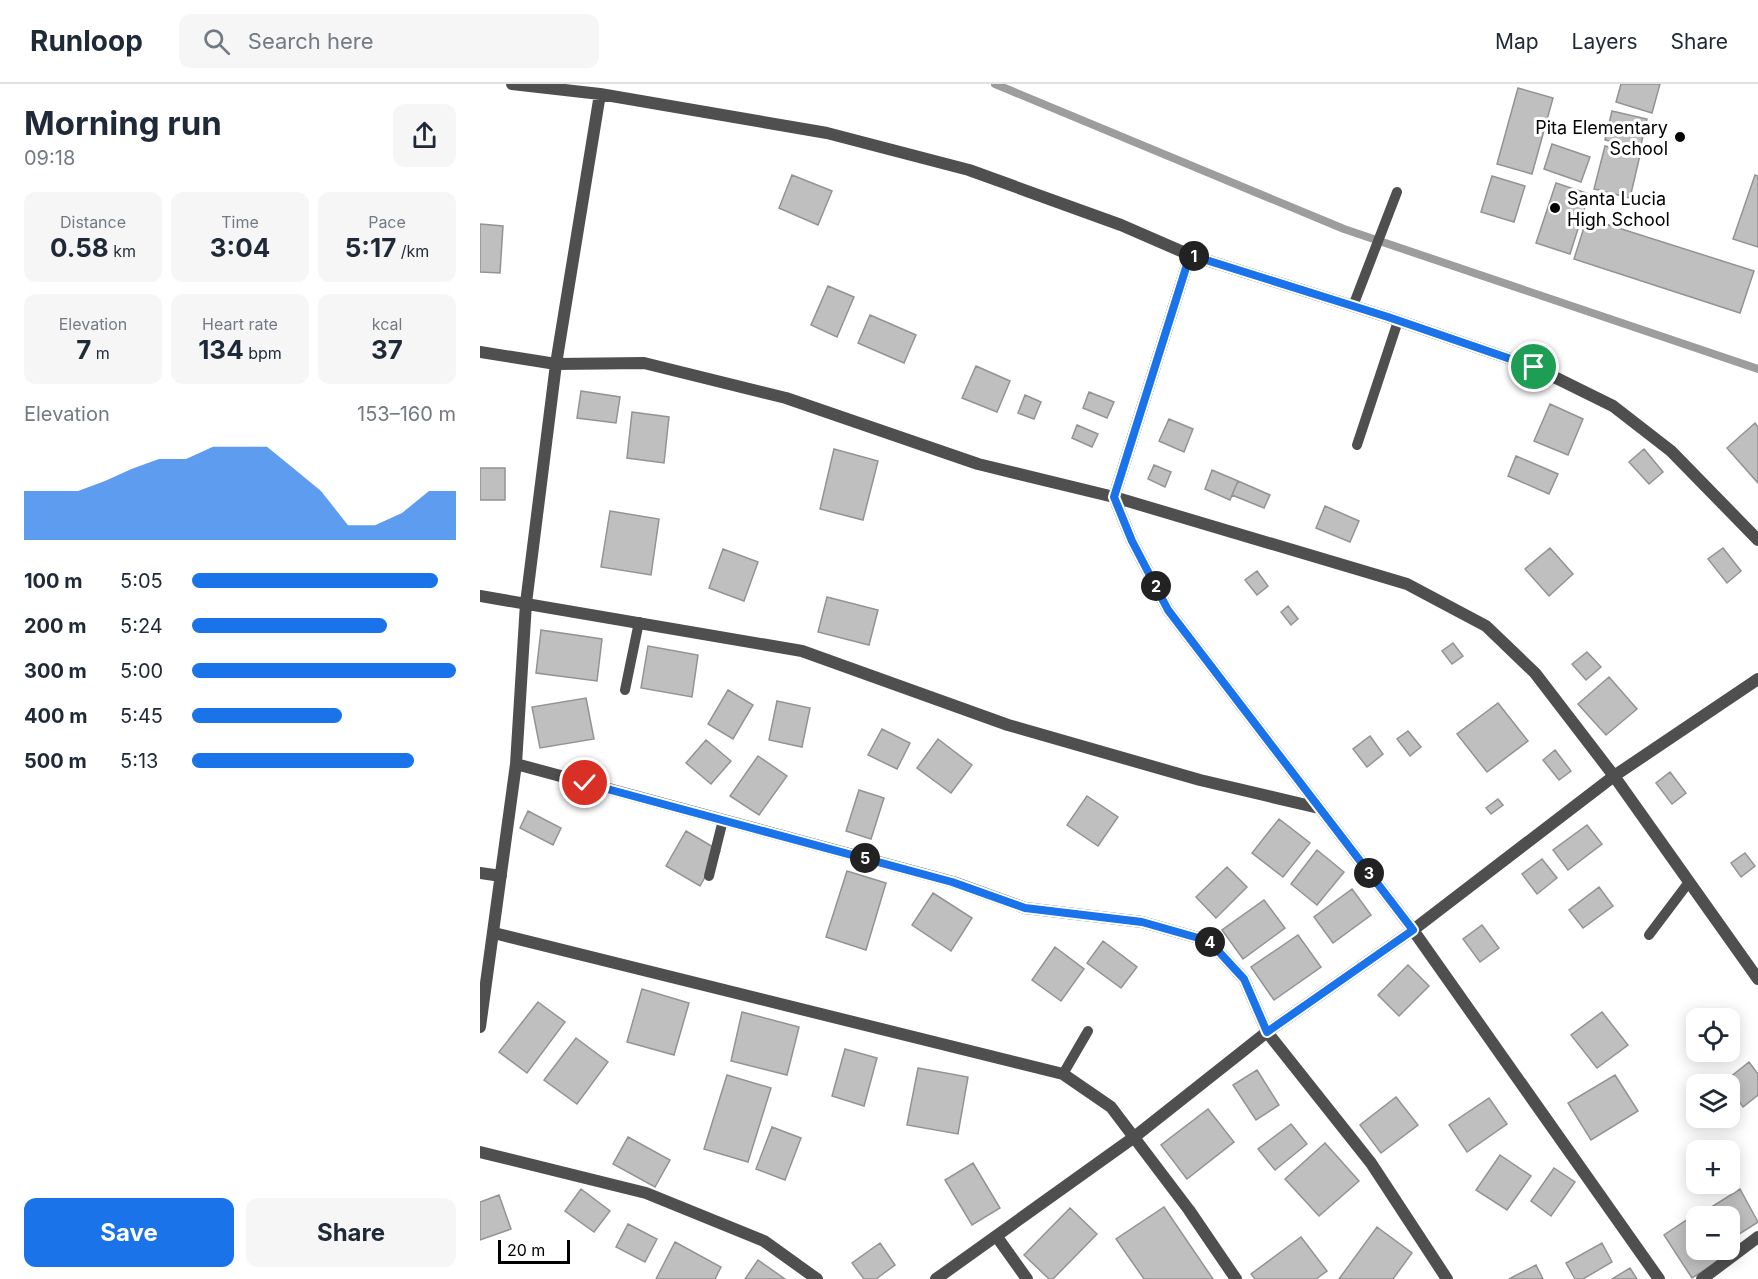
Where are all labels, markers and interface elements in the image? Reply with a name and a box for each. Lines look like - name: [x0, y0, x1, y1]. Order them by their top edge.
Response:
- search box: [179, 14, 599, 68]
- text: Runloop: [30, 24, 143, 58]
- icon: search: [200, 25, 233, 58]
- text: Search here: [248, 28, 374, 54]
- text: Map: [1495, 29, 1539, 54]
- text: Layers: [1572, 29, 1638, 54]
- text: Share: [1671, 29, 1728, 54]
- text: Morning run: [24, 103, 222, 143]
- button: share: [393, 104, 456, 167]
- place label: Pita Elementary School: [1535, 117, 1668, 159]
- marker: Pita Elementary School: [1673, 130, 1687, 144]
- text: 09:18: [24, 146, 75, 170]
- place label: Santa Lucia High School: [1567, 188, 1670, 230]
- marker: Santa Lucia High School: [1548, 201, 1562, 215]
- text: Distance: [60, 212, 126, 232]
- text: Time: [221, 212, 259, 232]
- text: Pace: [368, 212, 406, 232]
- text: 0.58: [50, 232, 109, 263]
- text: 3:04: [210, 232, 270, 263]
- text: 5:17: [345, 232, 396, 263]
- text: km: [109, 241, 136, 261]
- text: /km: [396, 241, 429, 261]
- pin: 1: [1179, 241, 1209, 271]
- text: 1: [1191, 246, 1197, 266]
- text: Elevation: [59, 314, 127, 334]
- text: Heart rate: [202, 314, 278, 334]
- text: kcal: [372, 314, 402, 334]
- text: 7: [76, 334, 91, 365]
- text: 134: [198, 334, 244, 365]
- text: 37: [371, 334, 403, 365]
- pin: [1508, 341, 1559, 392]
- text: m: [91, 343, 110, 363]
- text: bpm: [244, 343, 282, 363]
- icon: arrive: [1517, 350, 1550, 383]
- text: Elevation: [24, 402, 110, 426]
- text: 153–160 m: [357, 402, 456, 426]
- text: 100 m: [24, 569, 83, 593]
- text: 5:05: [120, 569, 163, 593]
- pin: 2: [1141, 571, 1171, 601]
- text: 2: [1151, 576, 1161, 596]
- text: 200 m: [24, 614, 87, 638]
- text: 5:24: [120, 614, 163, 638]
- text: 300 m: [24, 659, 87, 683]
- text: 5:00: [120, 659, 163, 683]
- text: 400 m: [24, 704, 88, 728]
- text: 5:45: [120, 704, 163, 728]
- text: 500 m: [24, 749, 87, 773]
- text: 5:13: [120, 749, 158, 773]
- pin: [559, 757, 610, 808]
- icon: check: [568, 766, 601, 799]
- pin: 5: [850, 843, 880, 873]
- text: 5: [860, 848, 870, 868]
- pin: 3: [1354, 858, 1384, 888]
- text: 3: [1364, 863, 1374, 883]
- pin: 4: [1195, 927, 1225, 957]
- text: 4: [1205, 932, 1215, 952]
- map controls: [1686, 1008, 1740, 1260]
- button: locate: [1686, 1008, 1740, 1062]
- button: layers: [1686, 1074, 1740, 1128]
- button: +: [1686, 1140, 1740, 1194]
- button: Save: [24, 1198, 234, 1267]
- button: Share: [246, 1198, 456, 1267]
- button: −: [1686, 1206, 1740, 1260]
- scale bar: [498, 1237, 570, 1264]
- text: 20 m: [507, 1240, 545, 1260]

